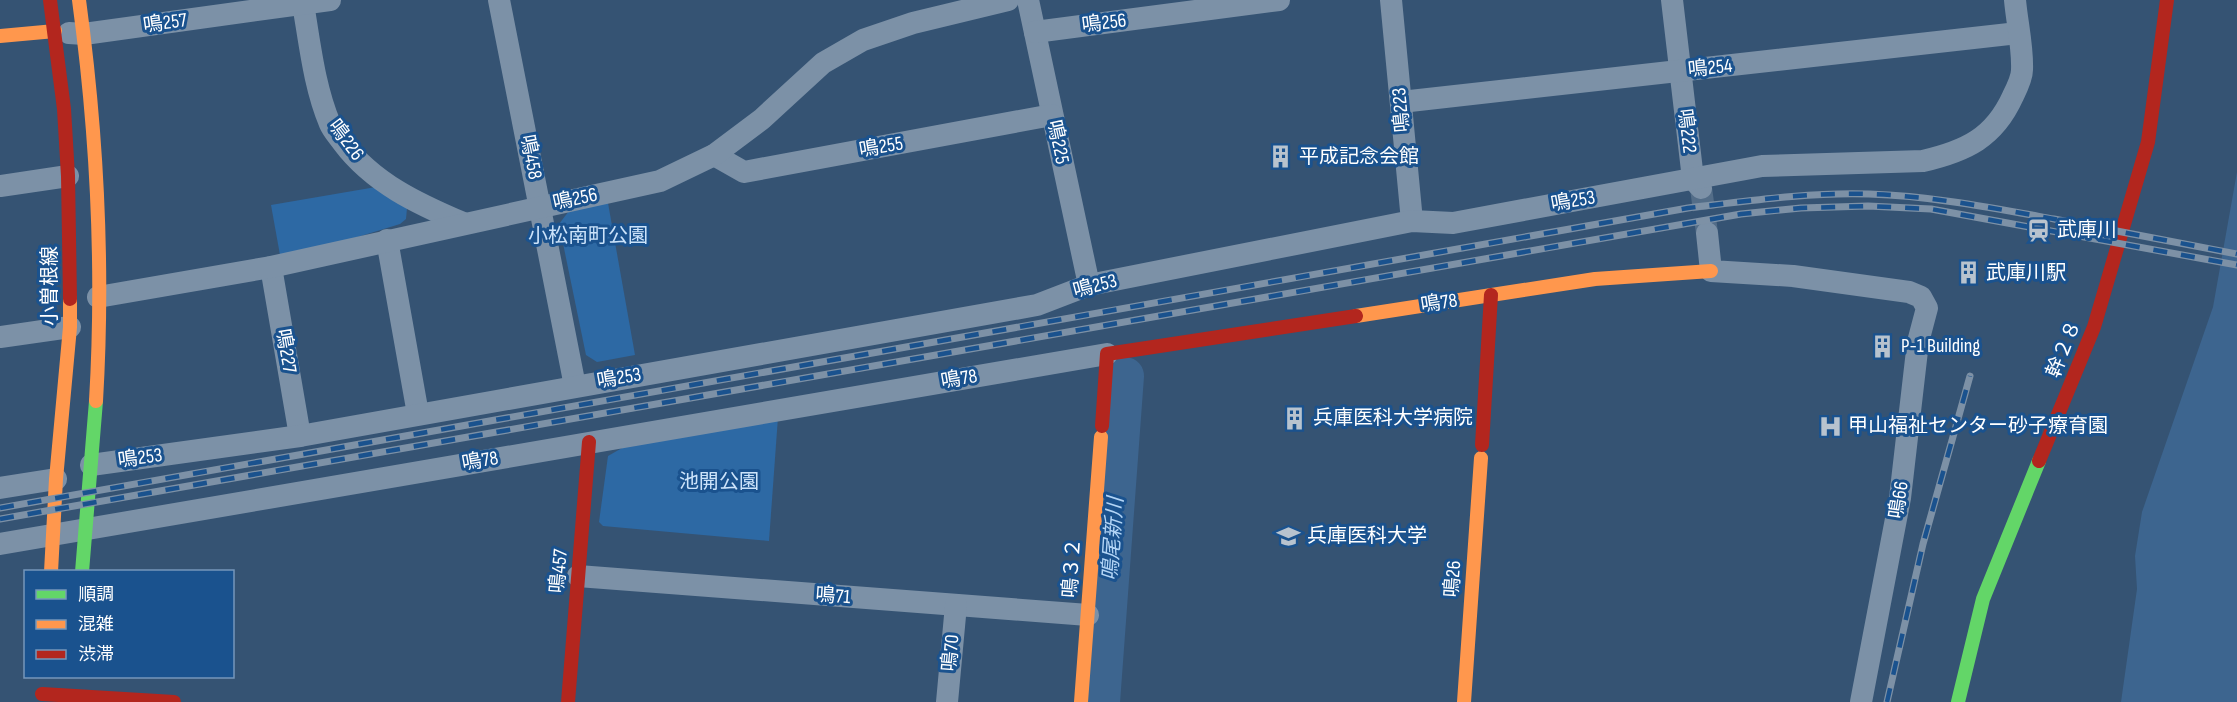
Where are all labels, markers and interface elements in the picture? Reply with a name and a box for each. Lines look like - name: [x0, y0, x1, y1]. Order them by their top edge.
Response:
- street label: 鳴257: [141, 8, 189, 38]
- street label: 鳴256: [1080, 8, 1128, 38]
- street label: 鳴254: [1687, 54, 1733, 82]
- street label: 鳴223: [1387, 87, 1415, 133]
- street label: 鳴222: [1672, 107, 1702, 155]
- street label: 鳴226: [323, 115, 369, 165]
- street label: 鳴225: [1042, 118, 1074, 166]
- street label: 鳴255: [857, 131, 905, 163]
- street label: 鳴458: [515, 133, 547, 181]
- building icon: 平成記念会館: [1268, 144, 1294, 170]
- place label: 平成記念会館: [1299, 145, 1419, 169]
- street label: 鳴256: [550, 183, 600, 215]
- street label: 鳴253: [1549, 185, 1597, 217]
- station icon: 武庫川: [2026, 217, 2052, 243]
- place label: 武庫川: [2057, 218, 2117, 242]
- park label: 小松南町公園: [528, 224, 648, 248]
- street label: 小曽根線: [38, 246, 62, 326]
- building icon: 武庫川駅: [1955, 260, 1981, 286]
- place label: 武庫川駅: [1986, 261, 2066, 285]
- street label: 鳴253: [1070, 269, 1120, 303]
- street label: 鳴78: [1419, 288, 1459, 318]
- street label: 幹２８: [2042, 317, 2086, 381]
- street label: 鳴227: [270, 327, 302, 375]
- building icon: P-1 Building: [1870, 333, 1896, 359]
- place label: P-1 Building: [1901, 334, 1980, 358]
- street label: 鳴253: [595, 362, 643, 394]
- street label: 鳴78: [939, 364, 979, 394]
- building icon: 兵庫医科大学病院: [1282, 405, 1308, 431]
- place label: 兵庫医科大学病院: [1313, 406, 1473, 430]
- hospital icon: 甲山福祉センター砂子療育園: [1817, 413, 1843, 439]
- place label: 甲山福祉センター砂子療育園: [1848, 414, 2108, 438]
- street label: 鳴253: [116, 443, 164, 473]
- street label: 鳴78: [460, 446, 500, 476]
- park label: 池開公園: [679, 470, 759, 494]
- street label: 鳴66: [1884, 480, 1914, 520]
- water label: 鳴尾新川: [1098, 494, 1129, 582]
- school or university icon: 兵庫医科大学: [1276, 523, 1302, 549]
- place label: 兵庫医科大学: [1307, 524, 1427, 548]
- street label: 鳴３２: [1058, 537, 1086, 599]
- street label: 鳴457: [545, 548, 573, 594]
- street label: 鳴26: [1440, 560, 1466, 598]
- legend: [24, 570, 234, 678]
- street label: 鳴71: [815, 583, 851, 609]
- text: 順調: [78, 584, 114, 605]
- text: 混雑: [78, 614, 114, 635]
- street label: 鳴70: [937, 634, 965, 672]
- text: 渋滞: [78, 644, 114, 665]

